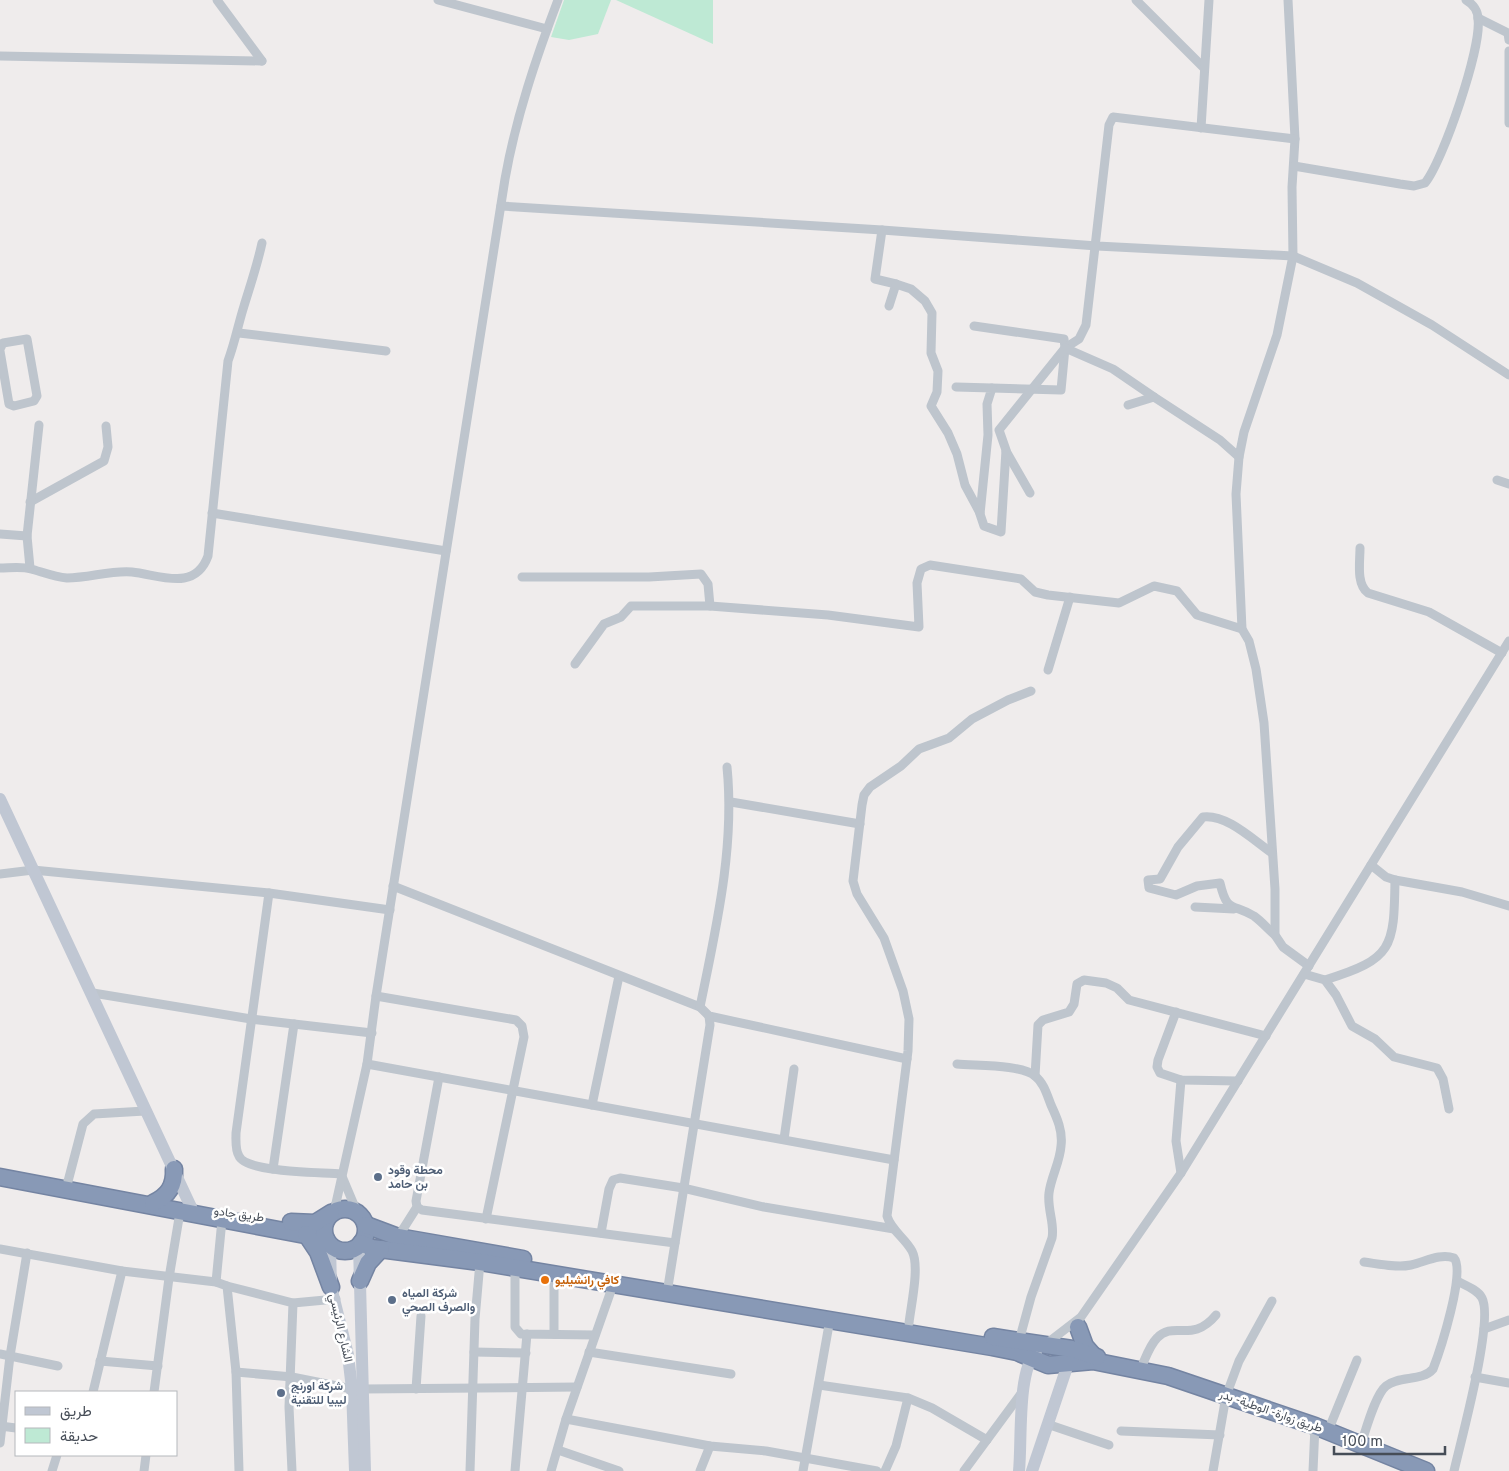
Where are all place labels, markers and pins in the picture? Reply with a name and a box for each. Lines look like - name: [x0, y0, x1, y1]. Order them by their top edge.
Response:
- place label: محطة وقود بن حامد: [388, 1163, 443, 1193]
- marker: محطة وقود بن حامد: [372, 1171, 384, 1183]
- place label: كافي رانشيليو: [555, 1273, 620, 1290]
- marker: كافي رانشيليو: [539, 1274, 551, 1286]
- place label: شركة المياه والصرف الصحي: [402, 1286, 476, 1317]
- marker: شركة المياه والصرف الصحي: [386, 1294, 398, 1306]
- place label: شركة اورنج ليبيا للتقنية: [291, 1379, 347, 1409]
- marker: شركة اورنج ليبيا للتقنية: [275, 1387, 287, 1399]

